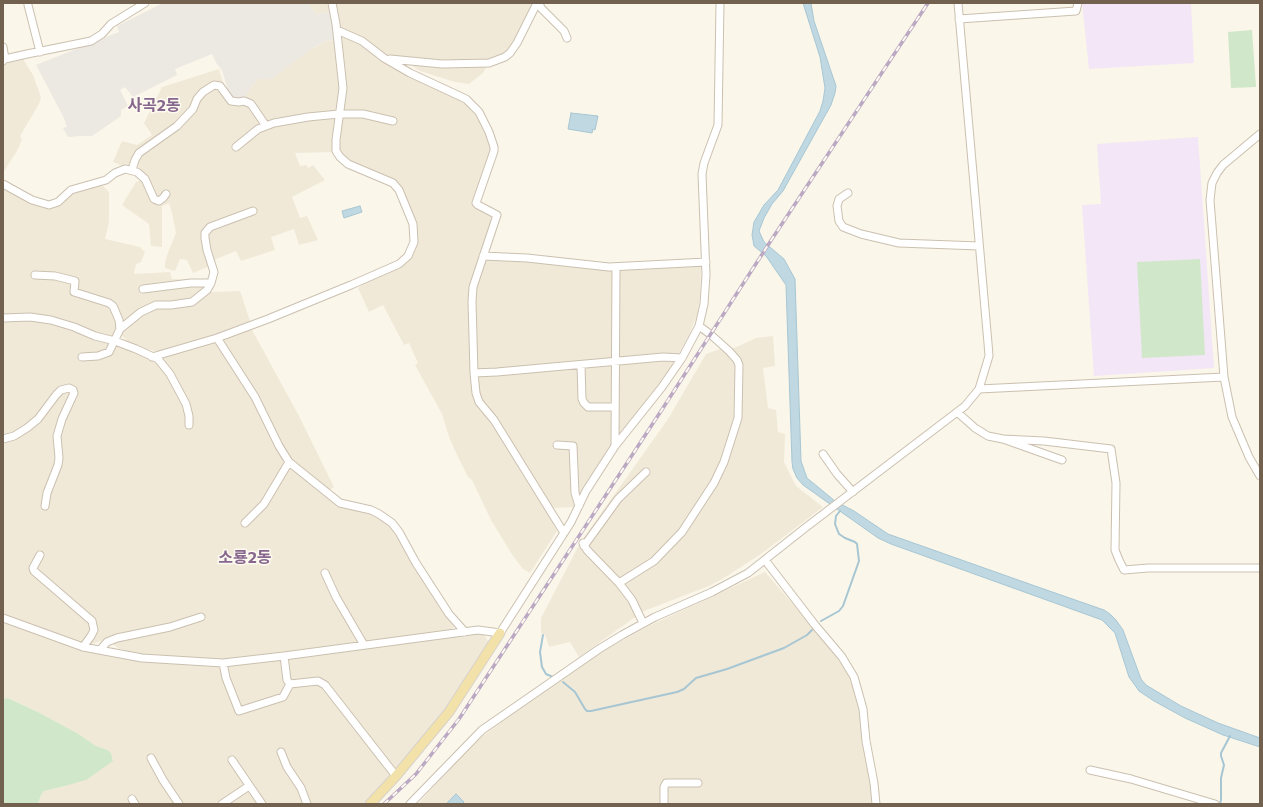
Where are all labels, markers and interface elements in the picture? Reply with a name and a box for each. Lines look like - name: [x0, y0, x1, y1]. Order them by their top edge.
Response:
- district label: 사곡2동: [127, 96, 181, 116]
- district label: 소룡2동: [218, 548, 272, 568]

